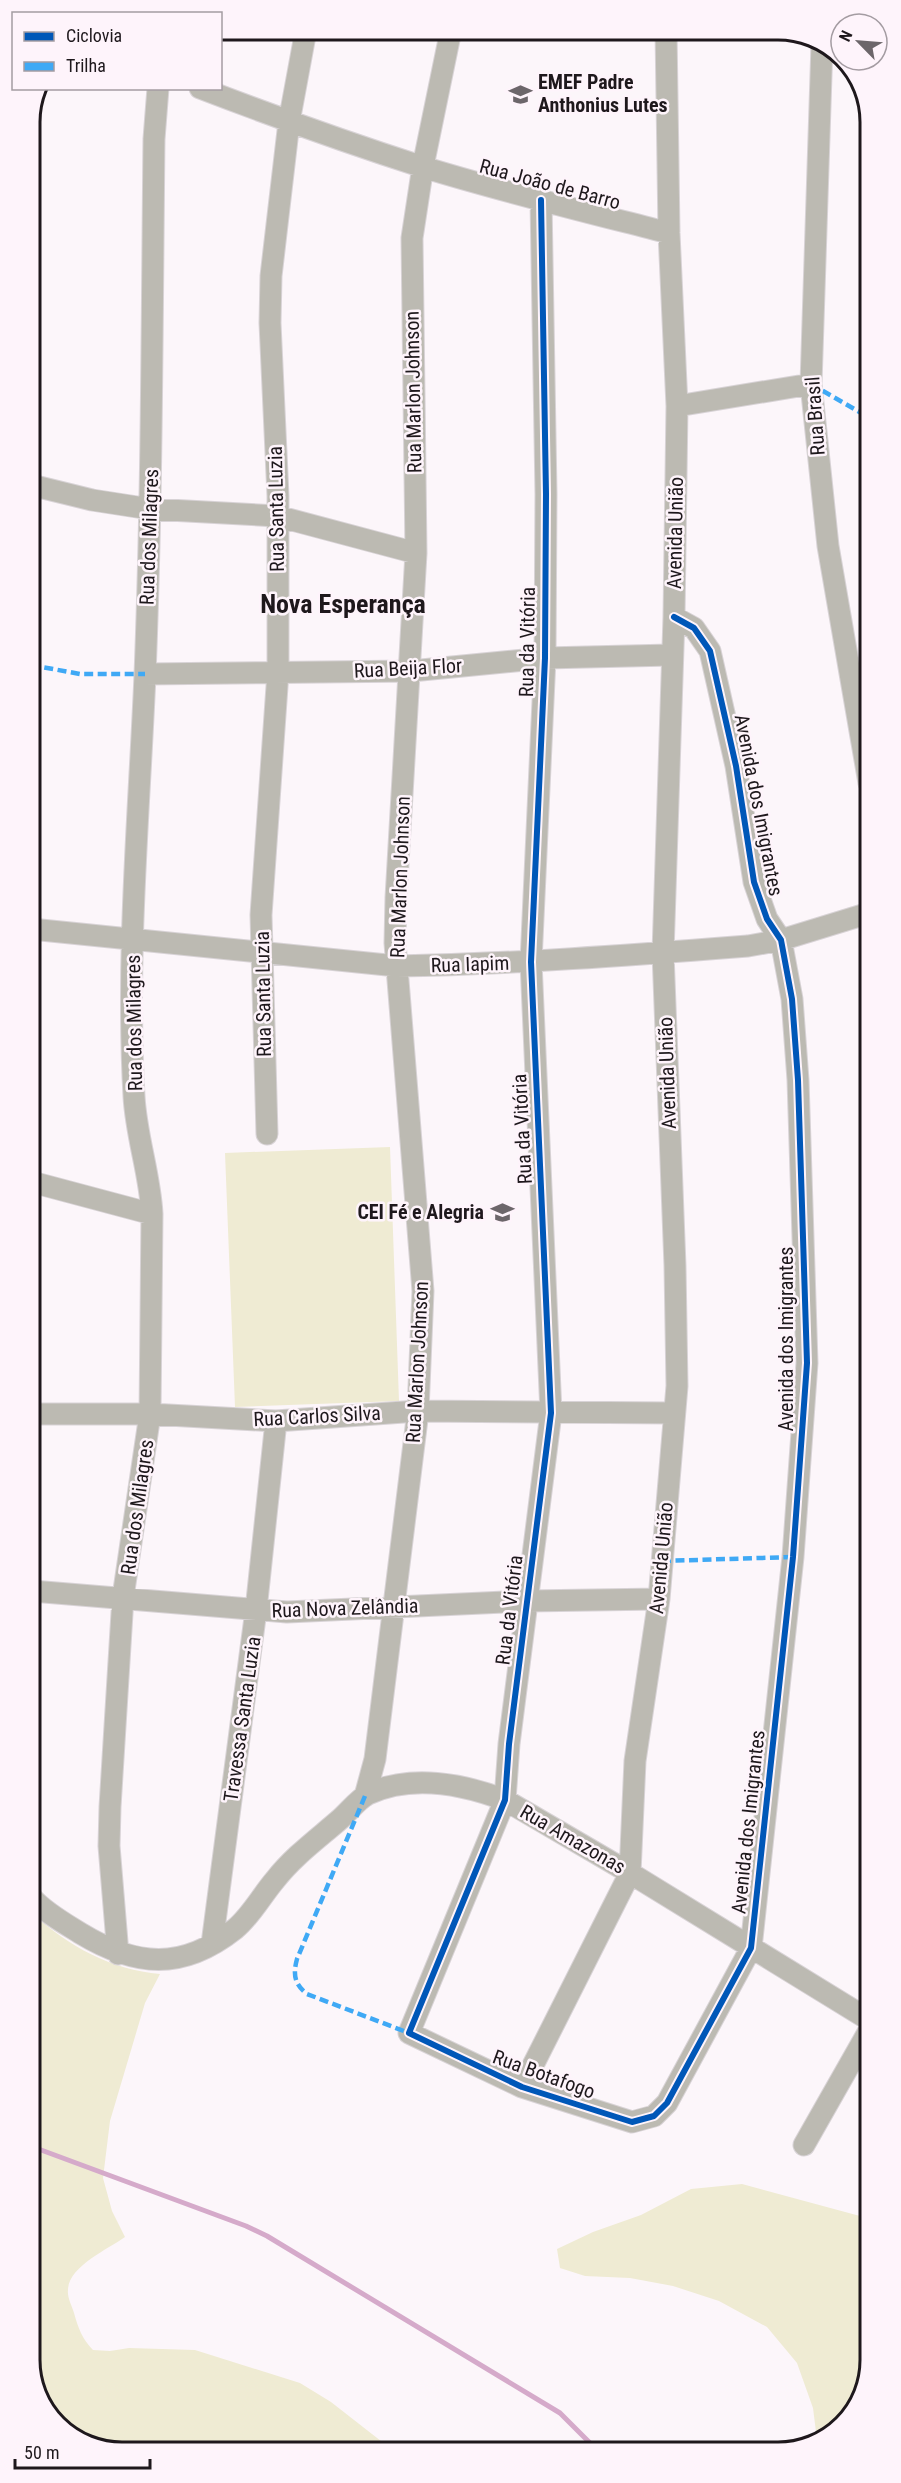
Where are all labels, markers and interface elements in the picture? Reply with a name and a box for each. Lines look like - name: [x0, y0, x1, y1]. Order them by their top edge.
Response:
- legend: [12, 12, 222, 90]
- north arrow: [829, 12, 889, 72]
- text: Ciclovia: [66, 25, 122, 46]
- text: N: [835, 27, 857, 44]
- text: Trilha: [66, 55, 106, 76]
- place label: EMEF Padre Anthonius Lutes: [538, 70, 668, 117]
- school or university icon: EMEF Padre Anthonius Lutes: [507, 81, 533, 107]
- street label: Rua João de Barro: [477, 154, 623, 214]
- street label: Rua Marlon Johnson: [400, 311, 426, 473]
- street label: Rua Brasil: [800, 376, 830, 456]
- street label: Rua Santa Luzia: [263, 446, 289, 572]
- street label: Rua dos Milagres: [135, 468, 163, 606]
- street label: Avenida União: [662, 477, 688, 589]
- street label: Rua da Vitória: [514, 587, 540, 697]
- district label: Nova Esperança: [260, 589, 426, 619]
- street label: Rua Beija Flor: [353, 653, 463, 683]
- street label: Avenida dos Imigrantes: [730, 712, 788, 898]
- street label: Rua Marlon Johnson: [385, 796, 415, 958]
- street label: Rua Santa Luzia: [250, 931, 276, 1057]
- street label: Rua Iapim: [430, 951, 510, 977]
- street label: Rua dos Milagres: [121, 955, 147, 1091]
- street label: Avenida União: [653, 1016, 681, 1130]
- street label: Rua da Vitória: [507, 1073, 537, 1185]
- school or university icon: CEI Fé e Alegria: [489, 1199, 515, 1225]
- place label: CEI Fé e Alegria: [357, 1200, 484, 1224]
- street label: Avenida dos Imigrantes: [774, 1247, 798, 1431]
- street label: Rua Marlon Johnson: [401, 1280, 433, 1444]
- street label: Rua Carlos Silva: [253, 1401, 381, 1431]
- street label: Rua dos Milagres: [116, 1438, 158, 1576]
- street label: Avenida União: [644, 1501, 678, 1615]
- street label: Rua da Vitória: [490, 1554, 528, 1666]
- street label: Rua Nova Zelândia: [271, 1593, 419, 1623]
- street label: Travessa Santa Luzia: [219, 1635, 265, 1803]
- street label: Avenida dos Imigrantes: [726, 1729, 770, 1915]
- street label: Rua Amazonas: [516, 1799, 630, 1879]
- street label: Rua Botafogo: [490, 2044, 598, 2104]
- scale bar: [15, 2432, 150, 2470]
- text: 50 m: [24, 2442, 59, 2463]

